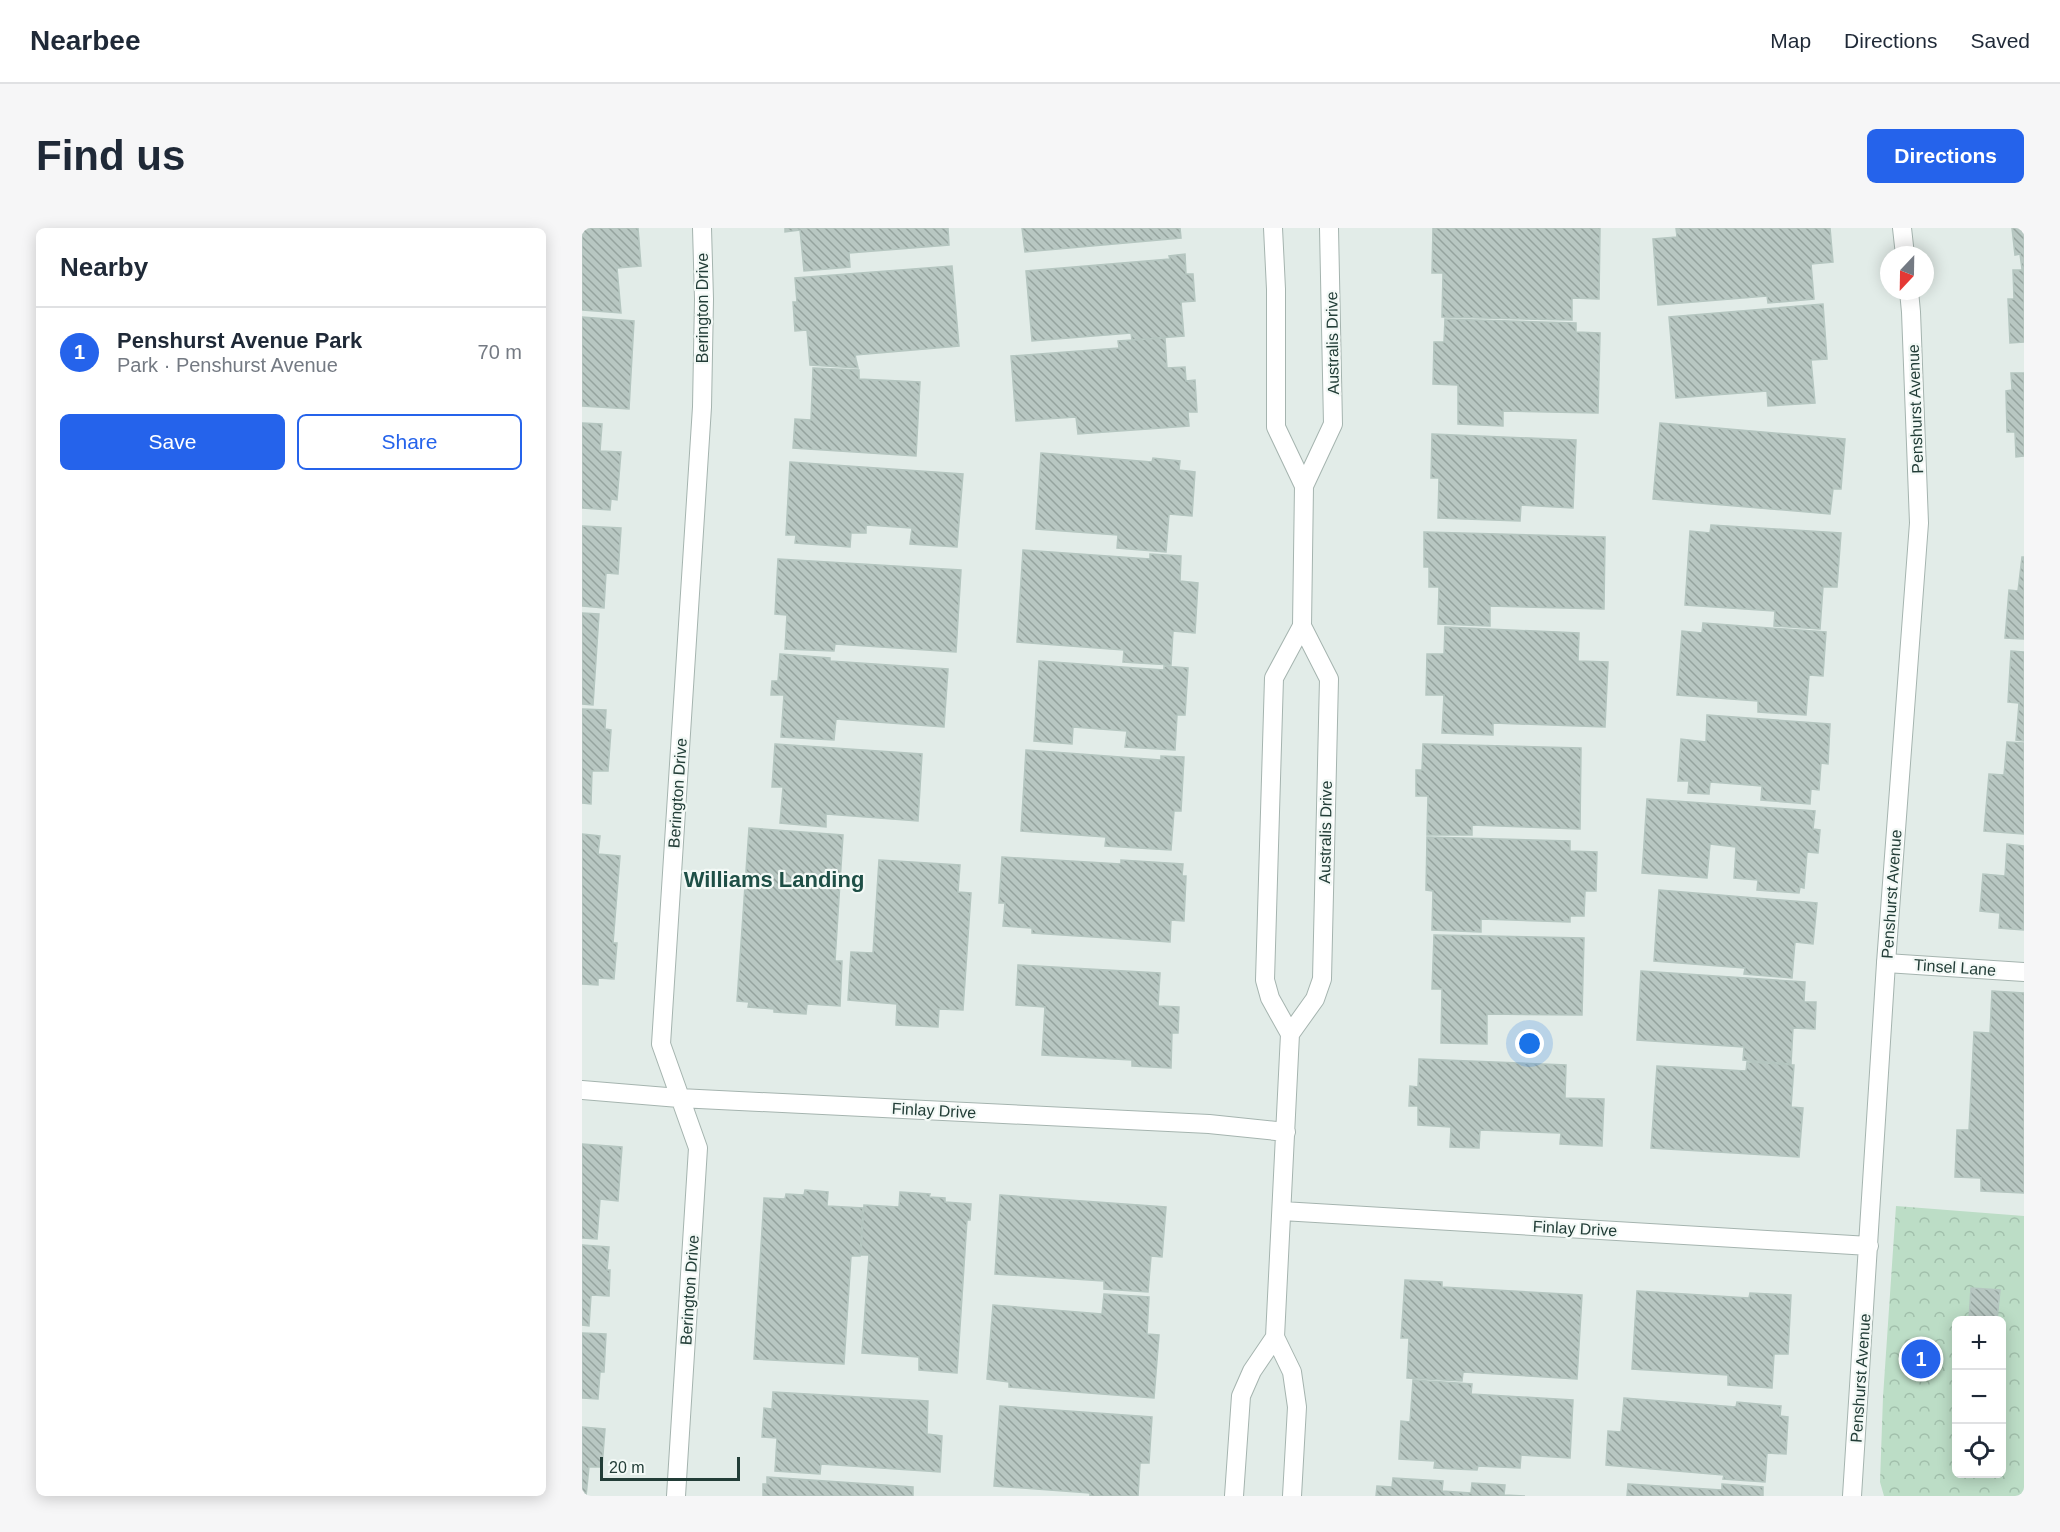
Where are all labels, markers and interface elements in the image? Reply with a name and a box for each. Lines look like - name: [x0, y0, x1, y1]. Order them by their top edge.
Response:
- text: Nearbee: [30, 25, 141, 56]
- text: Map: [1770, 29, 1811, 52]
- text: Directions: [1844, 29, 1937, 52]
- text: Saved: [1970, 29, 2030, 52]
- button: Directions: [1867, 129, 2024, 183]
- text: Find us: [36, 132, 185, 179]
- north arrow: [1880, 246, 1934, 300]
- text: Nearby: [60, 252, 148, 282]
- street label: Berington Drive: [694, 253, 711, 363]
- street label: Australis Drive: [1323, 291, 1342, 395]
- text: Penshurst Avenue Park: [117, 328, 362, 353]
- text: 1: [74, 341, 85, 363]
- text: 70 m: [478, 341, 522, 363]
- street label: Penshurst Avenue: [1905, 344, 1926, 474]
- text: Park · Penshurst Avenue: [117, 354, 338, 376]
- button: Save: [60, 414, 285, 470]
- button: Share: [297, 414, 522, 470]
- street label: Berington Drive: [665, 737, 690, 849]
- street label: Australis Drive: [1316, 780, 1335, 884]
- street label: Penshurst Avenue: [1879, 829, 1905, 959]
- district label: Williams Landing: [684, 867, 864, 892]
- street label: Tinsel Lane: [1913, 956, 1997, 979]
- your location: [1515, 1029, 1544, 1058]
- street label: Finlay Drive: [891, 1100, 977, 1121]
- street label: Finlay Drive: [1532, 1218, 1618, 1239]
- street label: Berington Drive: [677, 1234, 702, 1346]
- street label: Penshurst Avenue: [1848, 1313, 1874, 1443]
- map controls: [1952, 1316, 2006, 1478]
- button: +: [1952, 1316, 2006, 1370]
- pin: 1: [1902, 1336, 1940, 1382]
- button: −: [1952, 1370, 2006, 1424]
- button: locate: [1952, 1424, 2006, 1478]
- scale bar: [600, 1454, 740, 1482]
- text: 20 m: [609, 1459, 645, 1476]

